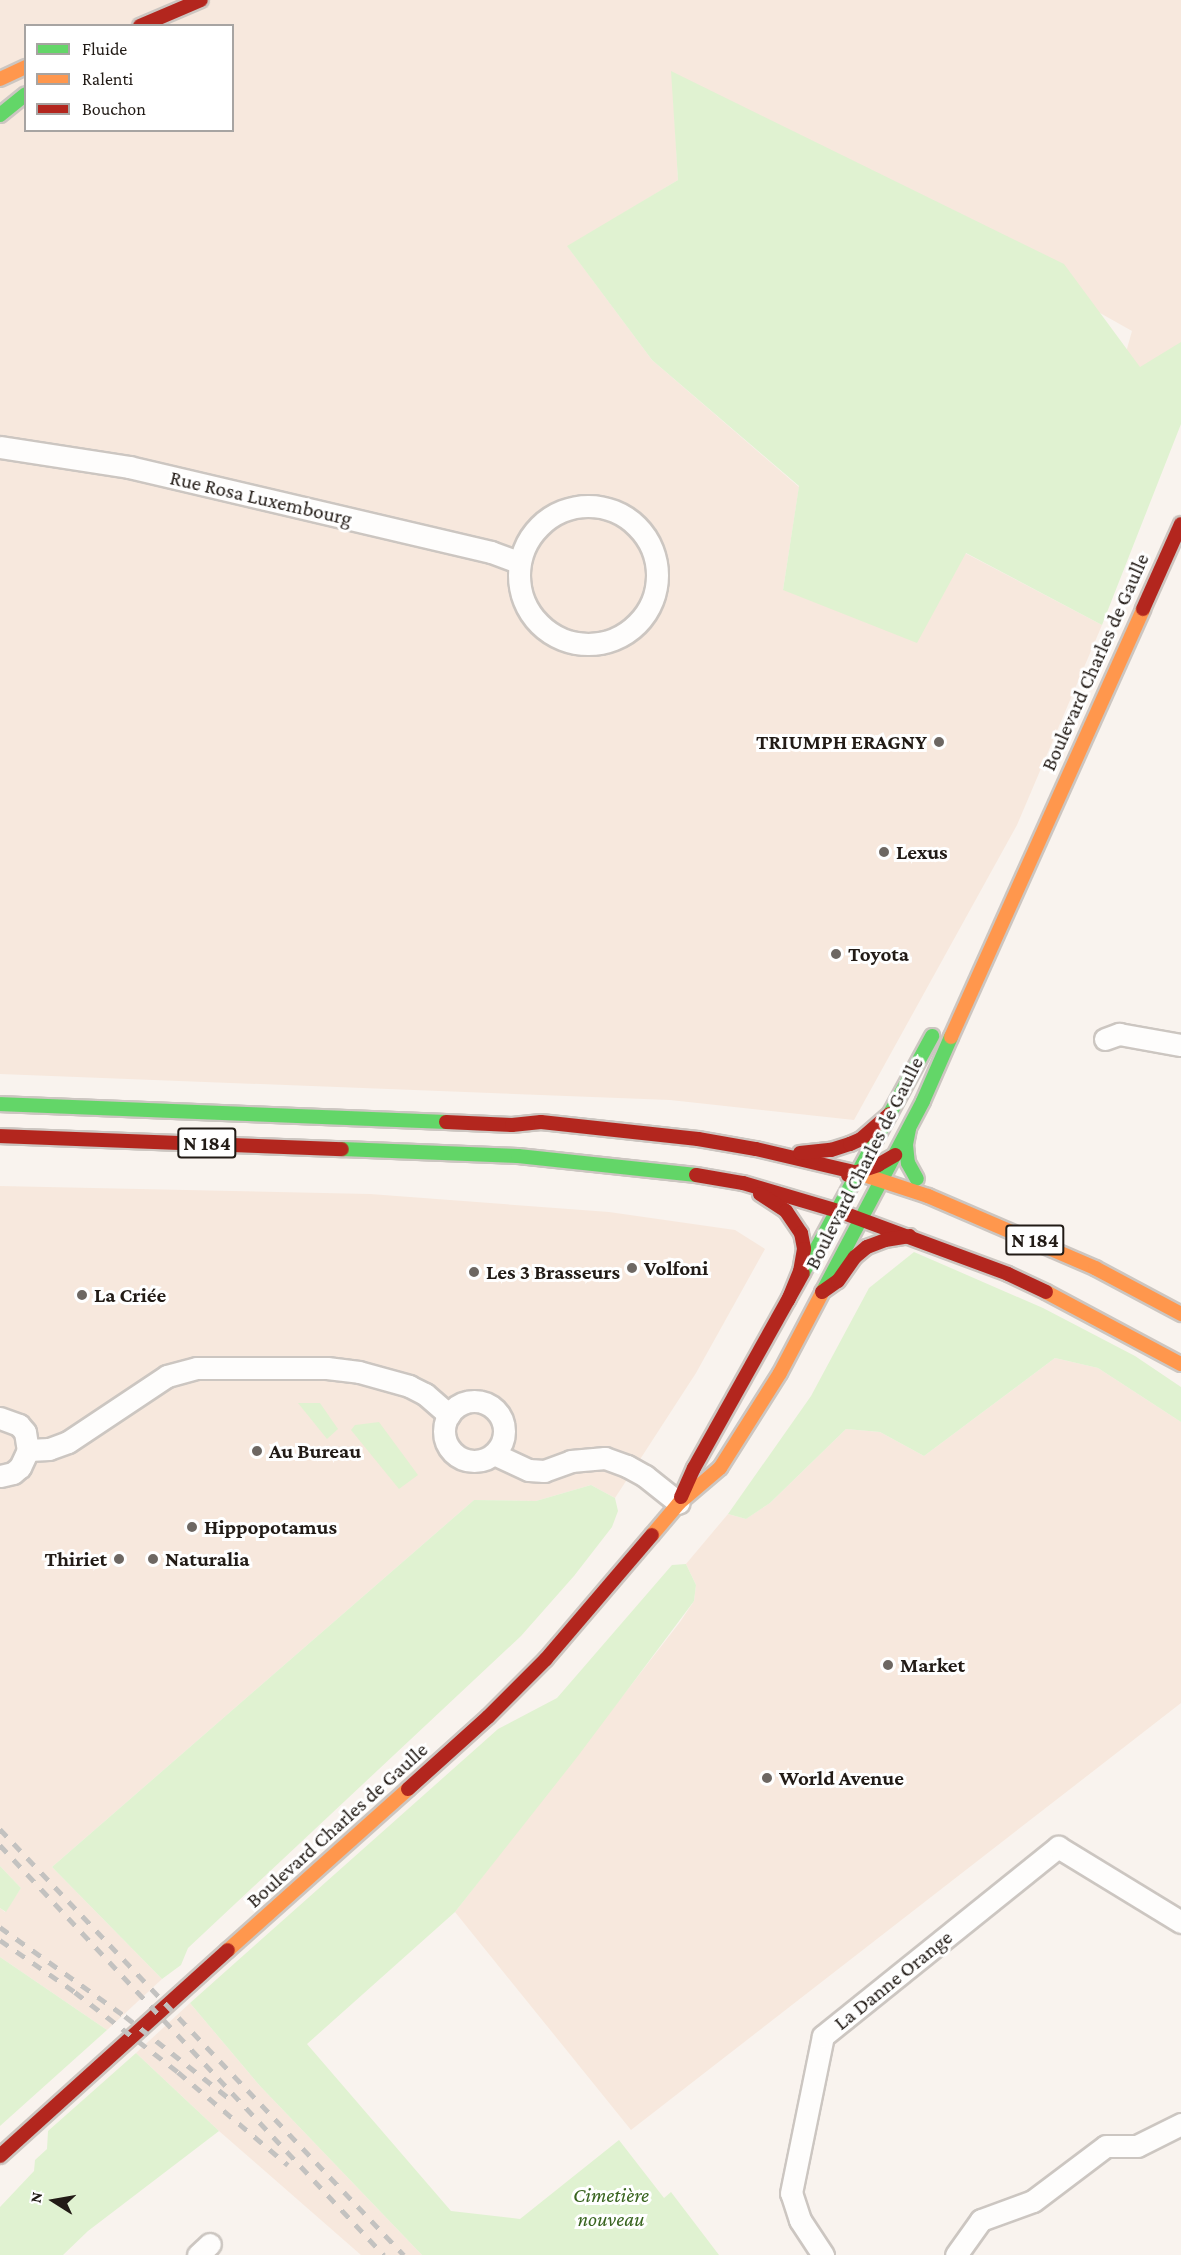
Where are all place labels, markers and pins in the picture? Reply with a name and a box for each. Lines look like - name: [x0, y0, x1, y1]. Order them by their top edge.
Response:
- place label: TRIUMPH ERAGNY: [756, 729, 927, 755]
- marker: TRIUMPH ERAGNY: [932, 735, 946, 749]
- place label: Lexus: [896, 839, 948, 865]
- marker: Lexus: [877, 845, 891, 859]
- place label: Toyota: [848, 941, 909, 967]
- marker: Toyota: [829, 947, 843, 961]
- place label: Volfoni: [644, 1255, 708, 1281]
- place label: Les 3 Brasseurs: [486, 1259, 620, 1285]
- marker: Volfoni: [625, 1261, 639, 1275]
- marker: Les 3 Brasseurs: [467, 1265, 481, 1279]
- place label: La Criée: [94, 1282, 166, 1308]
- marker: La Criée: [75, 1288, 89, 1302]
- place label: Au Bureau: [269, 1438, 361, 1464]
- marker: Au Bureau: [250, 1444, 264, 1458]
- place label: Hippopotamus: [204, 1514, 337, 1540]
- marker: Hippopotamus: [185, 1520, 199, 1534]
- place label: Thiriet: [44, 1546, 107, 1572]
- place label: Naturalia: [165, 1546, 249, 1572]
- marker: Thiriet: [112, 1552, 126, 1566]
- marker: Naturalia: [146, 1552, 160, 1566]
- place label: Market: [900, 1652, 965, 1678]
- marker: Market: [881, 1658, 895, 1672]
- place label: World Avenue: [779, 1765, 904, 1791]
- marker: World Avenue: [760, 1771, 774, 1785]

